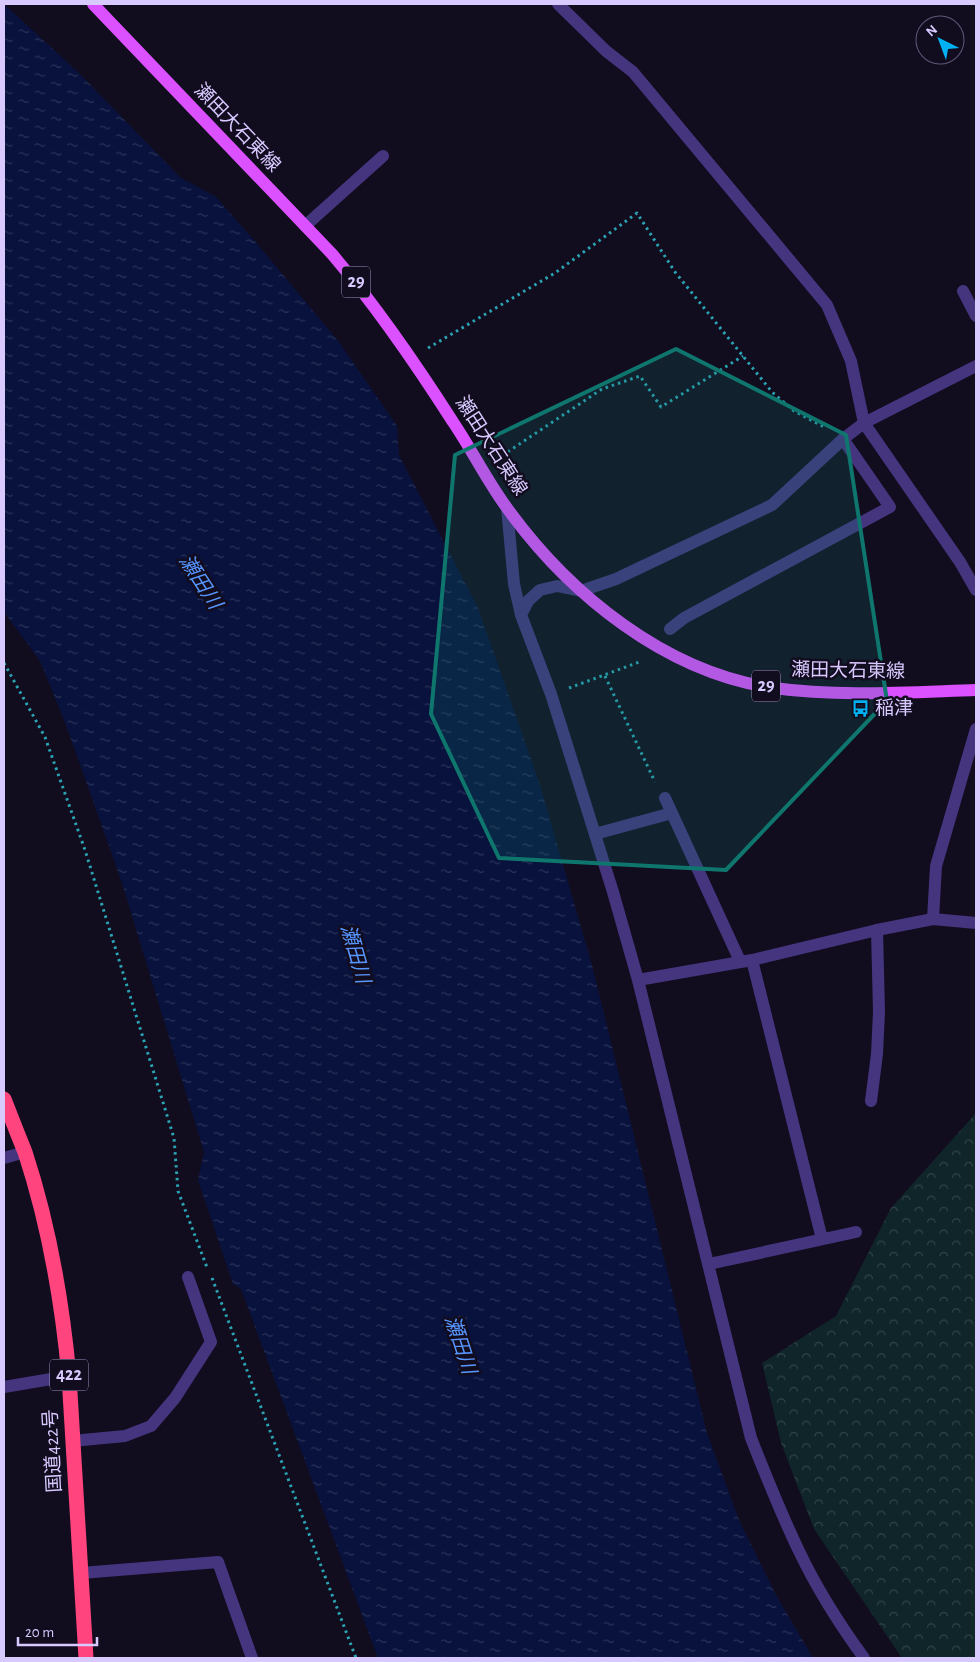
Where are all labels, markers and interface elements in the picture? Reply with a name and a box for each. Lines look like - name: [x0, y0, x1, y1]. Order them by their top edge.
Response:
- north arrow: [915, 15, 965, 65]
- text: N: [924, 23, 940, 40]
- street label: 瀬田大石東線: [191, 80, 284, 176]
- road number: 29: [342, 266, 370, 298]
- street label: 瀬田大石東線: [452, 392, 531, 499]
- water label: 瀬田川: [175, 551, 227, 614]
- street label: 瀬田大石東線: [791, 660, 905, 681]
- road number: 29: [752, 670, 780, 701]
- bus stop icon: 稲津: [851, 698, 871, 718]
- place label: 稲津: [875, 698, 913, 718]
- water label: 瀬田川: [337, 922, 374, 988]
- water label: 瀬田川: [441, 1313, 480, 1379]
- road number: 422: [50, 1360, 88, 1390]
- street label: 国道422号: [40, 1409, 65, 1493]
- scale bar: [18, 1614, 96, 1646]
- text: 20 m: [25, 1625, 54, 1640]

